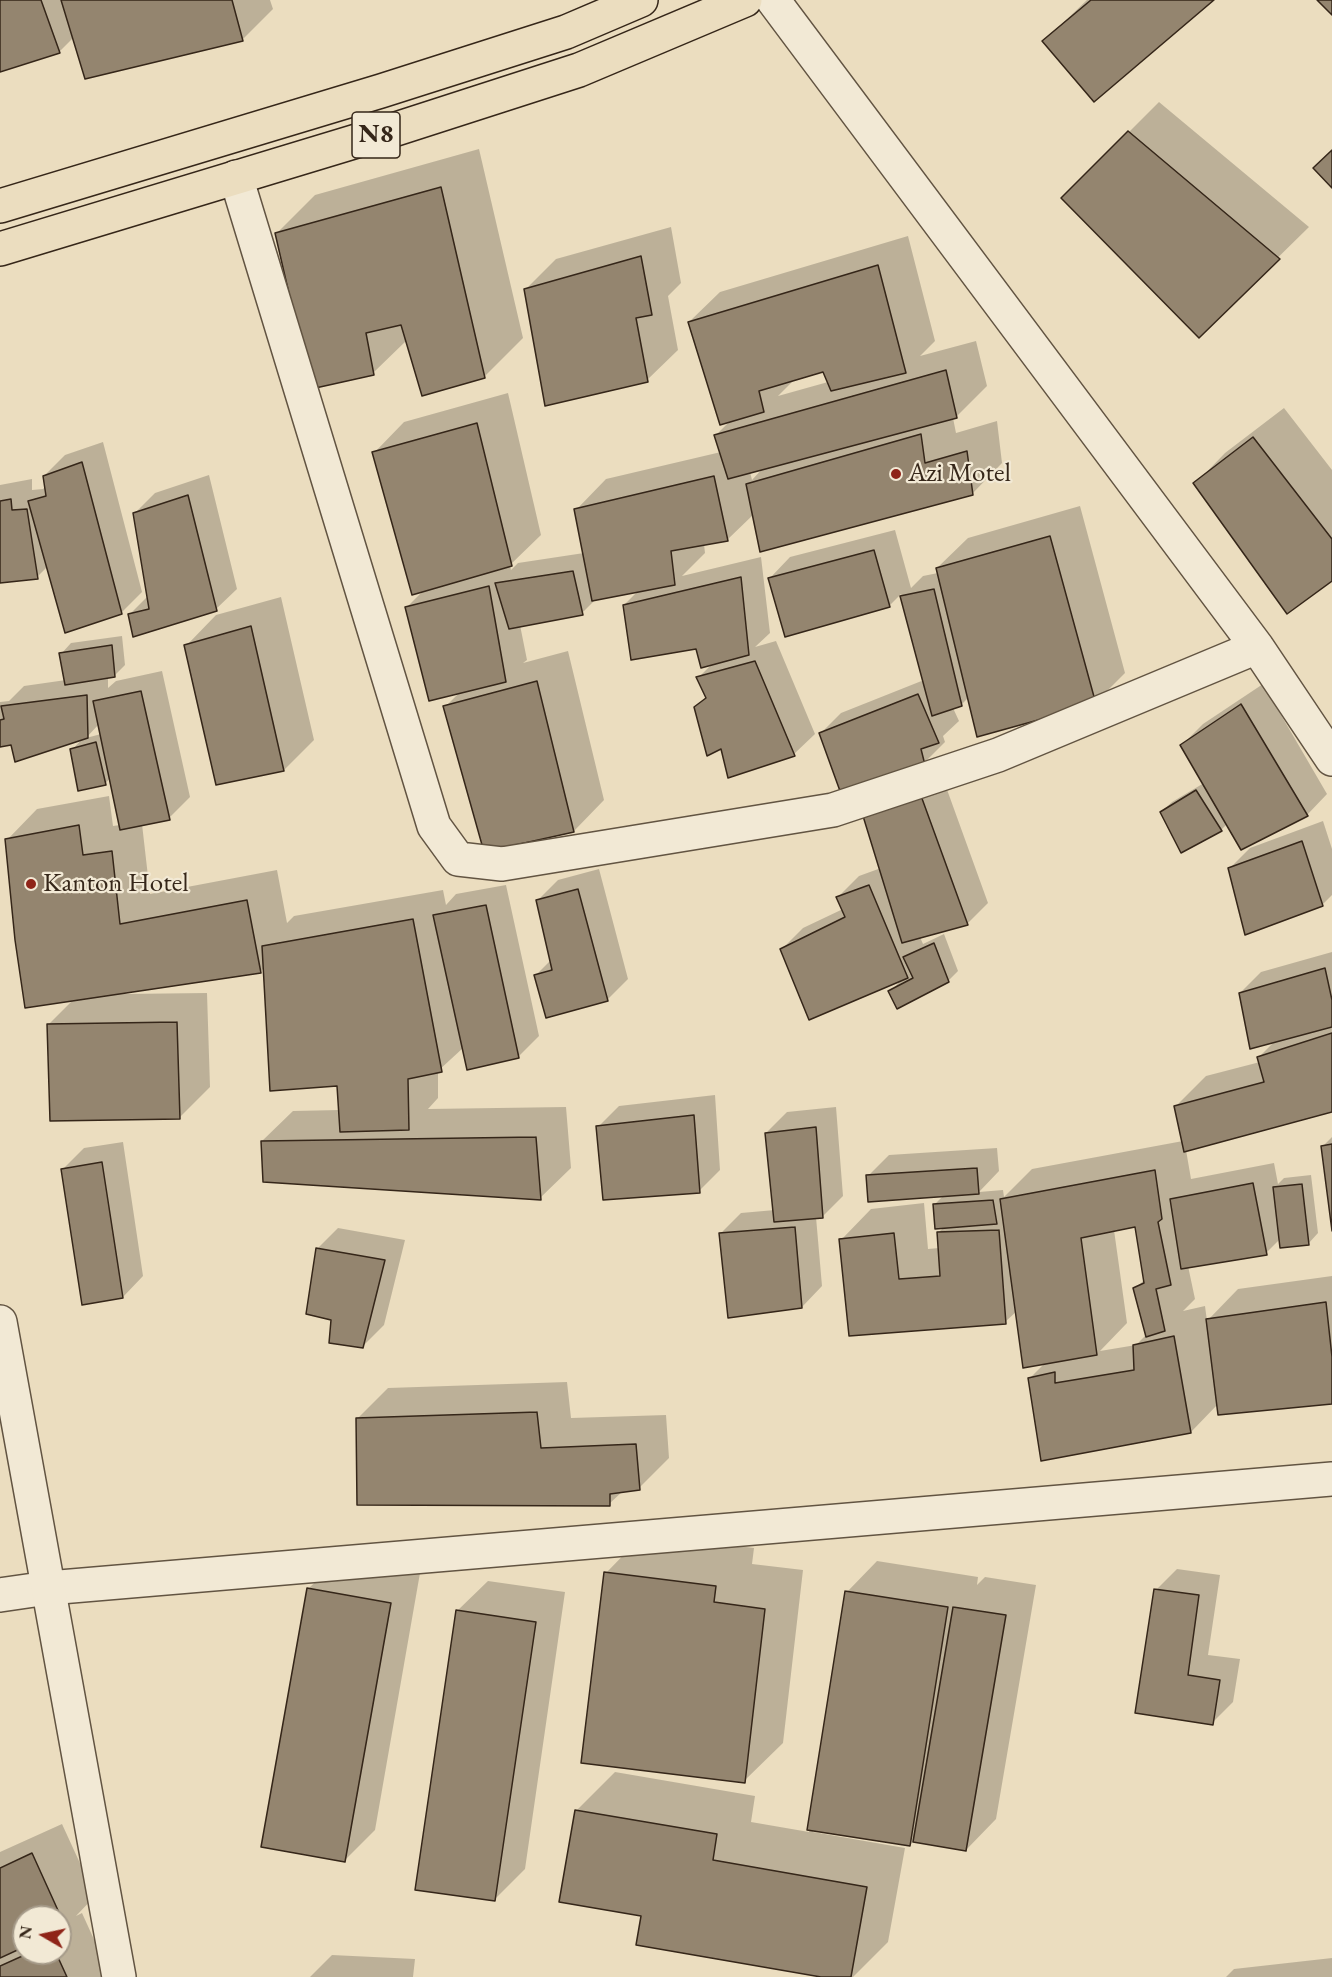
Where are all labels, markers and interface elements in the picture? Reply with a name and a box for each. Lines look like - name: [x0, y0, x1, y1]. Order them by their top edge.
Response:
- road number: N8: [352, 112, 400, 158]
- place label: Azi Motel: [908, 458, 1011, 490]
- marker: Azi Motel: [889, 467, 903, 481]
- place label: Kanton Hotel: [43, 868, 189, 900]
- marker: Kanton Hotel: [24, 877, 38, 891]
- north arrow: [12, 1905, 72, 1965]
- text: N: [14, 1924, 37, 1940]

